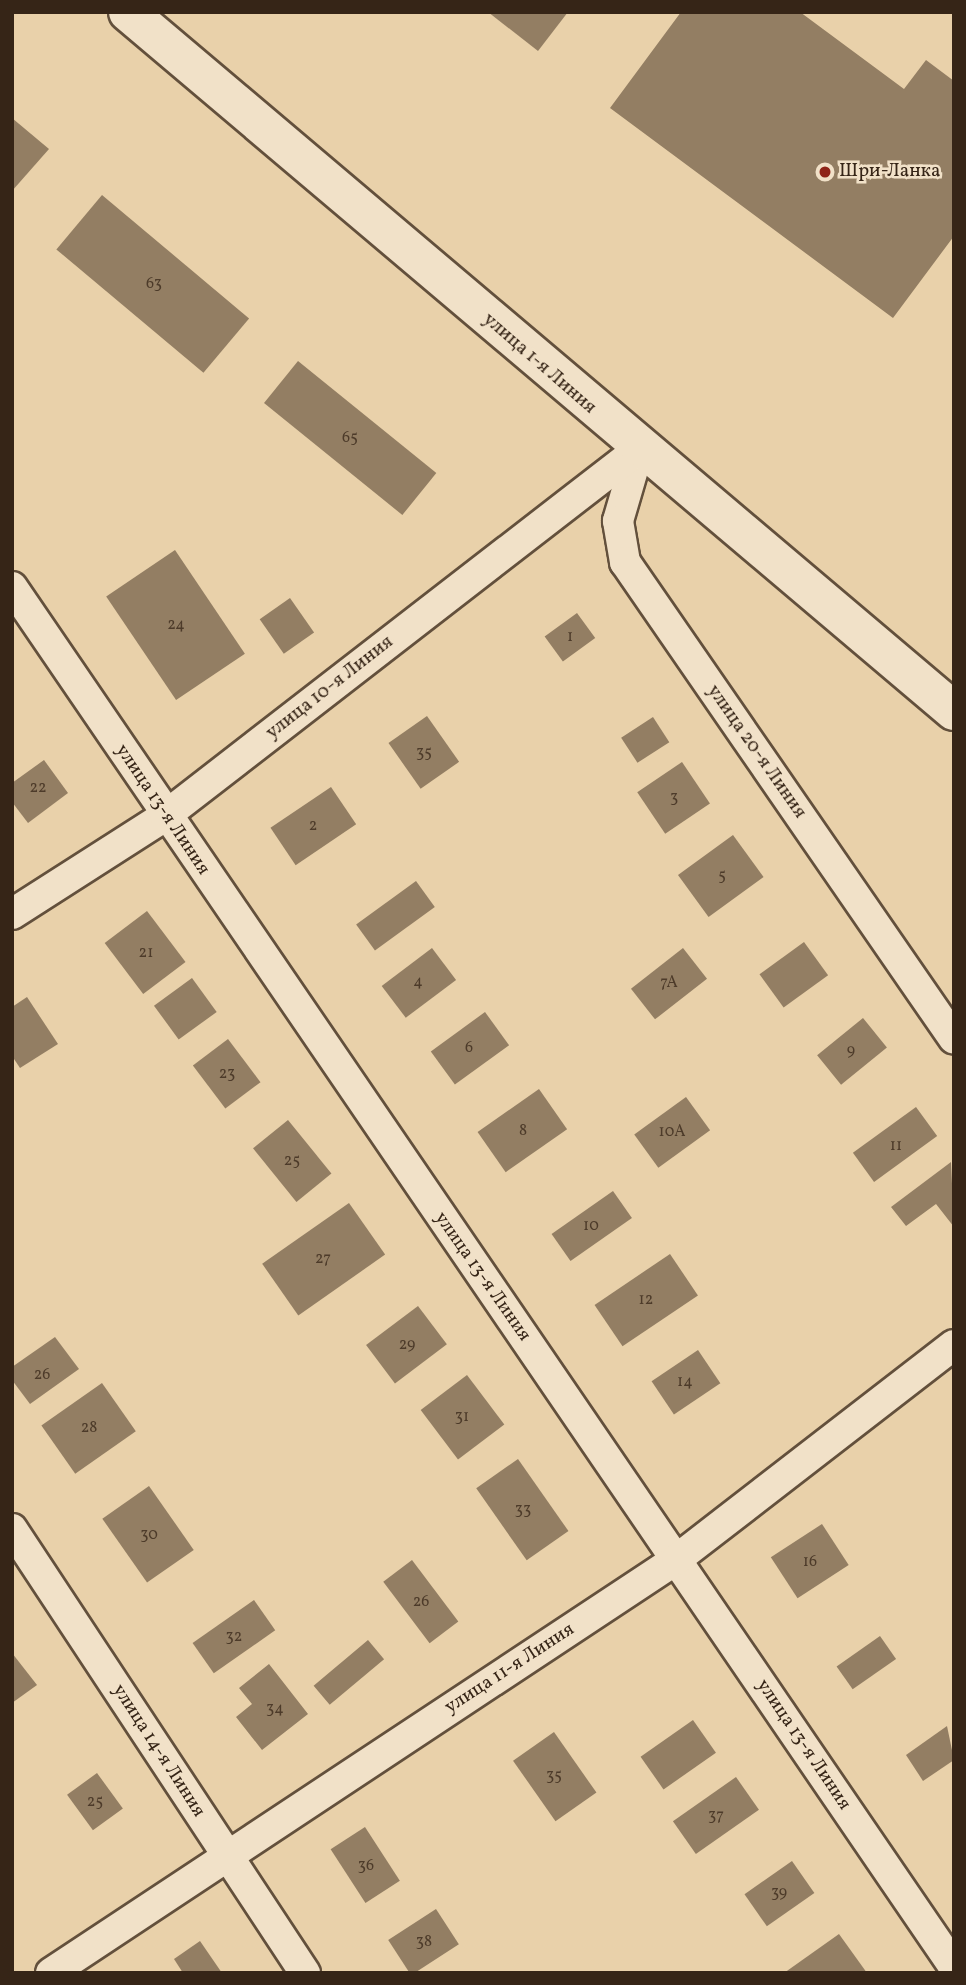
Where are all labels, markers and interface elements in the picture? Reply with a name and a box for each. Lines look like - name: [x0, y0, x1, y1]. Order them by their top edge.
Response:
- place label: Шри-Ланка: [839, 161, 940, 183]
- marker: Шри-Ланка: [817, 164, 833, 180]
- house number: 63: [146, 274, 162, 294]
- street label: улица 1-я Линия: [478, 309, 600, 419]
- house number: 65: [342, 428, 358, 448]
- house number: 24: [167, 615, 185, 635]
- house number: 1: [567, 627, 573, 647]
- street label: улица 10-я Линия: [262, 631, 398, 745]
- street label: улица 20-я Линия: [701, 681, 811, 823]
- street label: улица 13-я Линия: [110, 740, 214, 880]
- house number: 35: [416, 743, 432, 763]
- house number: 22: [29, 778, 47, 798]
- house number: 3: [670, 788, 678, 808]
- house number: 2: [309, 816, 317, 836]
- house number: 5: [718, 866, 726, 886]
- house number: 21: [139, 943, 153, 963]
- house number: 4: [413, 972, 423, 992]
- house number: 7А: [660, 973, 678, 993]
- house number: 6: [465, 1038, 473, 1058]
- house number: 9: [847, 1041, 855, 1061]
- house number: 23: [219, 1064, 235, 1084]
- house number: 8: [519, 1121, 527, 1141]
- house number: 10А: [658, 1122, 686, 1142]
- house number: 11: [890, 1136, 902, 1156]
- house number: 25: [284, 1151, 300, 1171]
- street label: улица 13-я Линия: [429, 1208, 535, 1346]
- house number: 10: [583, 1216, 599, 1236]
- house number: 27: [315, 1249, 331, 1269]
- house number: 12: [639, 1290, 653, 1310]
- house number: 29: [399, 1335, 415, 1355]
- house number: 26: [34, 1365, 50, 1385]
- house number: 14: [677, 1372, 693, 1392]
- house number: 31: [455, 1407, 469, 1427]
- house number: 28: [81, 1418, 97, 1438]
- house number: 33: [515, 1500, 531, 1520]
- house number: 30: [140, 1525, 158, 1545]
- house number: 16: [803, 1552, 817, 1572]
- house number: 26: [413, 1592, 429, 1612]
- street label: улица 11-я Линия: [441, 1619, 579, 1719]
- house number: 32: [226, 1627, 242, 1647]
- street label: улица 13-я Линия: [751, 1675, 855, 1815]
- street label: улица 14-я Линия: [107, 1680, 209, 1822]
- house number: 34: [266, 1699, 284, 1719]
- house number: 35: [546, 1766, 562, 1786]
- house number: 25: [87, 1792, 103, 1812]
- house number: 37: [708, 1806, 724, 1826]
- house number: 36: [358, 1856, 374, 1876]
- house number: 39: [771, 1883, 787, 1903]
- house number: 38: [416, 1932, 432, 1952]

